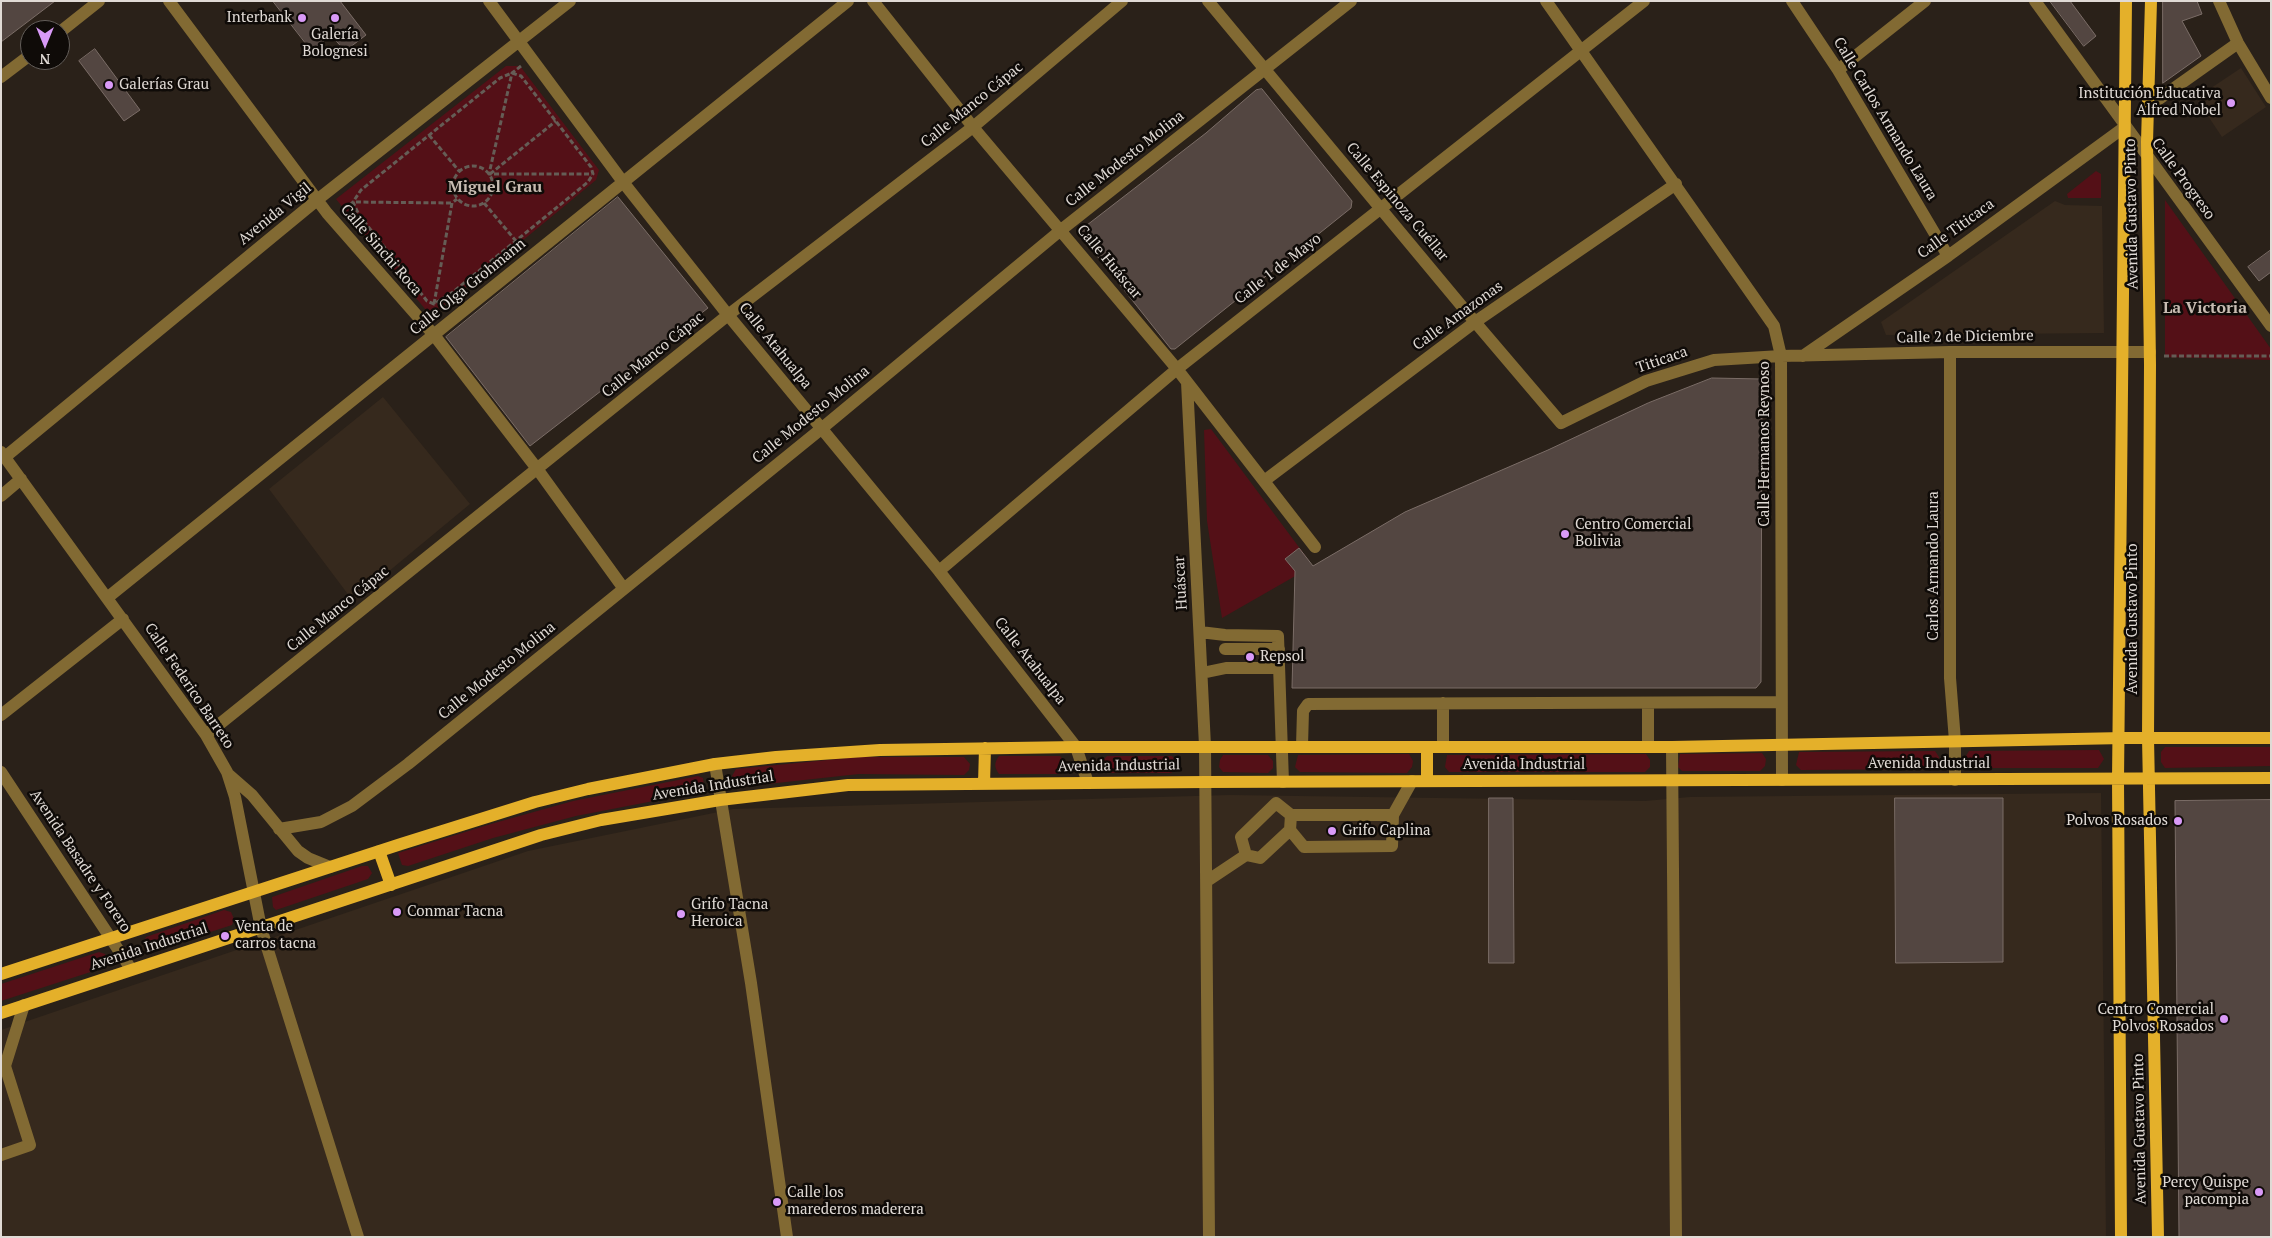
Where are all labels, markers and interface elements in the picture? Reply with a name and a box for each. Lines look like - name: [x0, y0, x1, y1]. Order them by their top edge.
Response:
- place label: Interbank: [227, 9, 292, 27]
- marker: Interbank: [296, 12, 308, 24]
- marker: Galería Bolognesi: [329, 12, 341, 24]
- north arrow: [20, 20, 70, 70]
- place label: Galería Bolognesi: [302, 26, 368, 61]
- street label: Calle Carlos Armando Laura: [1829, 34, 1941, 204]
- text: N: [40, 50, 50, 69]
- street label: Calle Manco Cápac: [917, 58, 1027, 152]
- place label: Galerías Grau: [119, 76, 209, 94]
- marker: Galerías Grau: [103, 79, 115, 91]
- place label: Institución Educativa Alfred Nobel: [2078, 85, 2221, 120]
- marker: Institución Educativa Alfred Nobel: [2225, 97, 2237, 109]
- street label: Calle Modesto Molina: [1062, 107, 1188, 211]
- street label: Calle Progreso: [2147, 135, 2219, 223]
- street label: Avenida Gustavo Pinto: [2122, 138, 2142, 290]
- street label: Calle Espinoza Cuéllar: [1342, 139, 1452, 265]
- district label: Miguel Grau: [448, 177, 542, 197]
- street label: Avenida Vigil: [235, 179, 315, 249]
- street label: Calle Titicaca: [1914, 195, 1998, 263]
- street label: Calle Sinchi Roca: [336, 201, 426, 299]
- street label: Calle Huáscar: [1073, 221, 1145, 303]
- street label: Calle 1 de Mayo: [1231, 230, 1325, 308]
- street label: Calle Olga Grohmann: [406, 235, 530, 339]
- street label: Calle Amazonas: [1410, 277, 1506, 355]
- district label: La Victoria: [2163, 298, 2247, 318]
- street label: Calle Atahualpa: [735, 299, 815, 393]
- street label: Calle Manco Cápac: [598, 308, 708, 402]
- street label: Calle 2 de Diciembre: [1896, 327, 2034, 347]
- street label: Titicaca: [1634, 343, 1690, 377]
- street label: Calle Hermanos Reynoso: [1756, 361, 1774, 527]
- street label: Calle Modesto Molina: [749, 362, 873, 468]
- street label: Carlos Armando Laura: [1925, 491, 1943, 641]
- place label: Centro Comercial Bolivia: [1575, 516, 1691, 551]
- marker: Centro Comercial Bolivia: [1559, 528, 1571, 540]
- street label: Avenida Gustavo Pinto: [2124, 543, 2142, 695]
- street label: Huáscar: [1171, 556, 1191, 610]
- street label: Calle Manco Cápac: [283, 562, 393, 656]
- street label: Calle Atahualpa: [990, 614, 1070, 708]
- street label: Calle Modesto Molina: [435, 618, 559, 724]
- street label: Calle Federico Barreto: [140, 620, 238, 752]
- place label: Repsol: [1260, 648, 1305, 666]
- marker: Repsol: [1244, 651, 1256, 663]
- street label: Avenida Industrial: [1868, 755, 1990, 773]
- street label: Avenida Industrial: [1058, 756, 1180, 776]
- street label: Avenida Industrial: [1463, 756, 1585, 774]
- street label: Avenida Industrial: [651, 768, 775, 804]
- street label: Avenida Basadre y Forero: [26, 786, 134, 936]
- place label: Polvos Rosados: [2066, 812, 2168, 830]
- marker: Polvos Rosados: [2172, 815, 2184, 827]
- place label: Grifo Caplina: [1342, 822, 1431, 840]
- marker: Grifo Caplina: [1326, 825, 1338, 837]
- place label: Grifo Tacna Heroica: [691, 896, 768, 931]
- place label: Conmar Tacna: [407, 903, 503, 921]
- marker: Conmar Tacna: [391, 906, 403, 918]
- marker: Grifo Tacna Heroica: [675, 908, 687, 920]
- place label: Venta de carros tacna: [235, 918, 316, 953]
- street label: Avenida Industrial: [88, 920, 210, 974]
- marker: Venta de carros tacna: [219, 930, 231, 942]
- place label: Centro Comercial Polvos Rosados: [2098, 1001, 2214, 1036]
- marker: Centro Comercial Polvos Rosados: [2218, 1013, 2230, 1025]
- street label: Avenida Gustavo Pinto: [2130, 1053, 2150, 1205]
- place label: Percy Quispe pacompia: [2162, 1174, 2249, 1209]
- place label: Calle los marederos maderera: [787, 1184, 924, 1219]
- marker: Percy Quispe pacompia: [2253, 1186, 2265, 1198]
- marker: Calle los marederos maderera: [771, 1196, 783, 1208]

